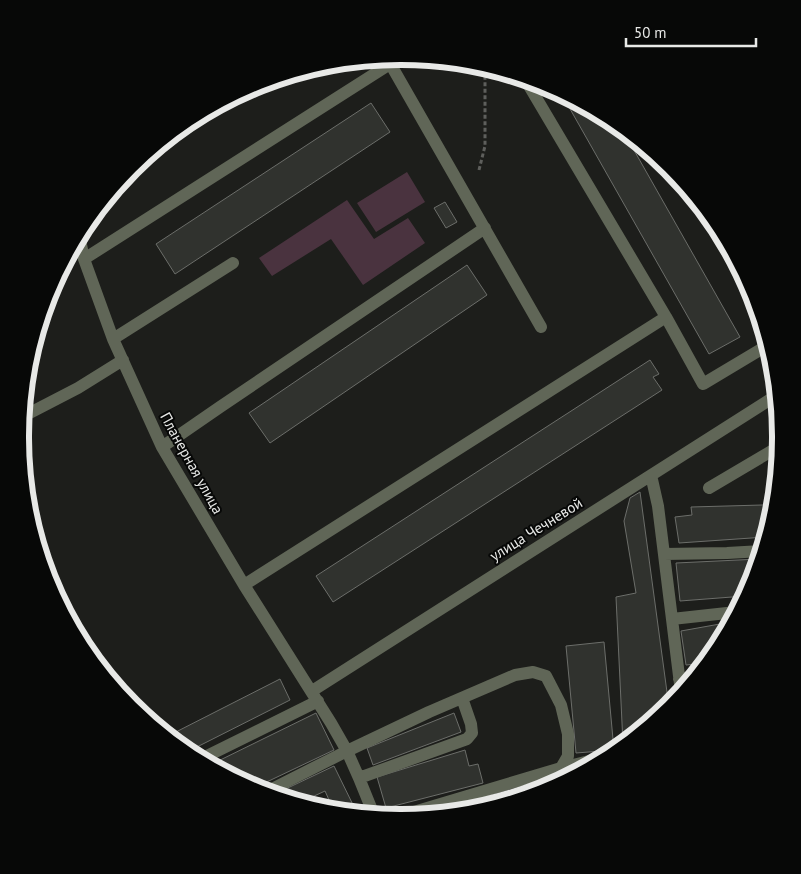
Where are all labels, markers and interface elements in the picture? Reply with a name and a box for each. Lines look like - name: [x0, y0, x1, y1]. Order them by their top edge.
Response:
- scale bar: [626, 15, 756, 47]
- text: 50 m: [634, 23, 667, 42]
- street label: Планерная улица: [156, 409, 228, 517]
- street label: улица Чечневой: [486, 493, 586, 565]

